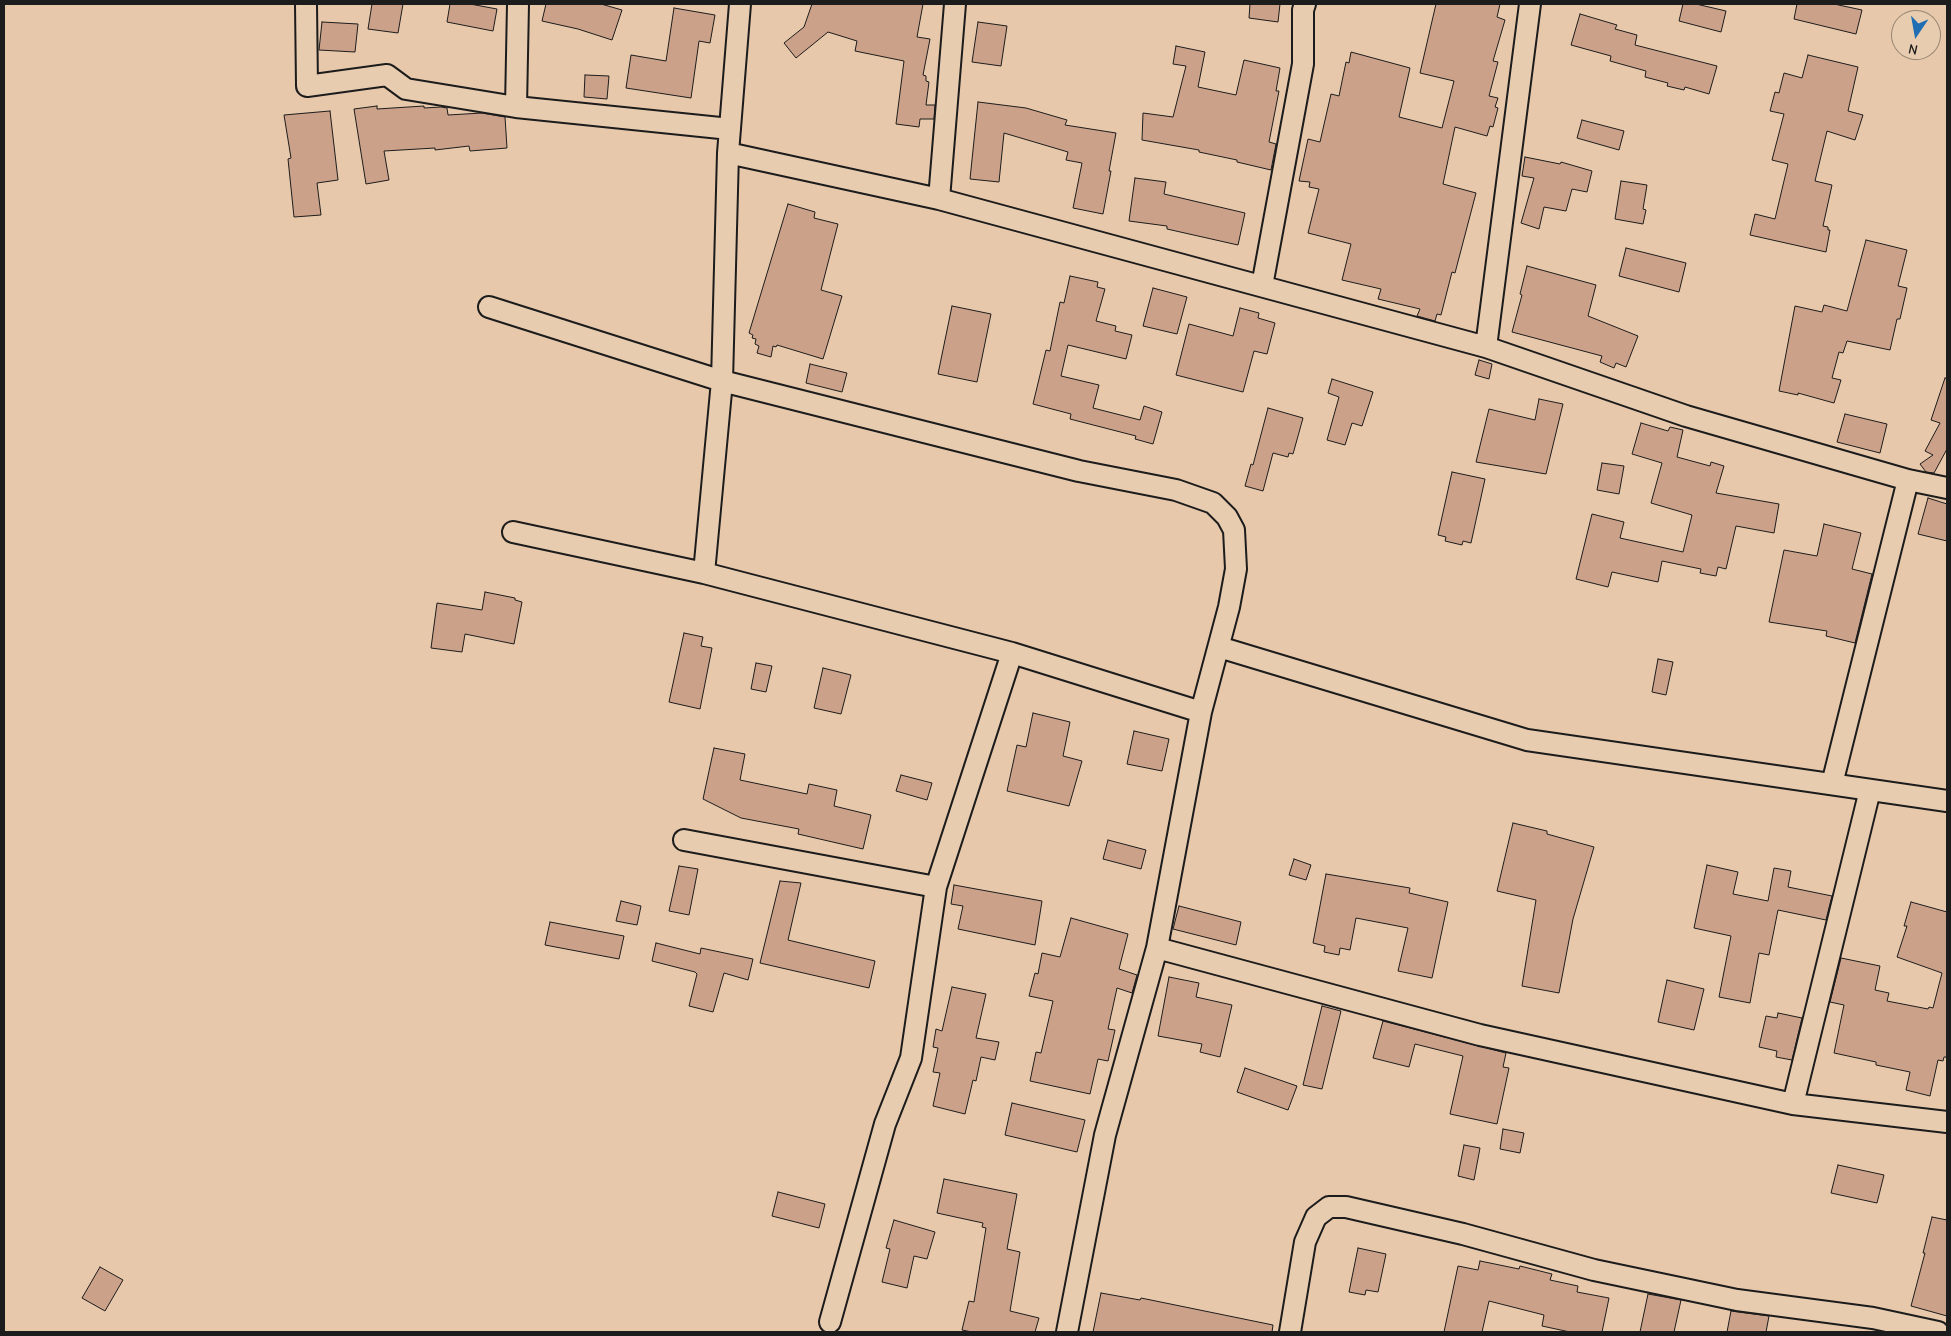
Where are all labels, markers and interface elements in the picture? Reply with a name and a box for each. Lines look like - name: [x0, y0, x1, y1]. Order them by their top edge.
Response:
- north arrow: [1891, 10, 1941, 60]
- text: N: [1907, 40, 1919, 58]

